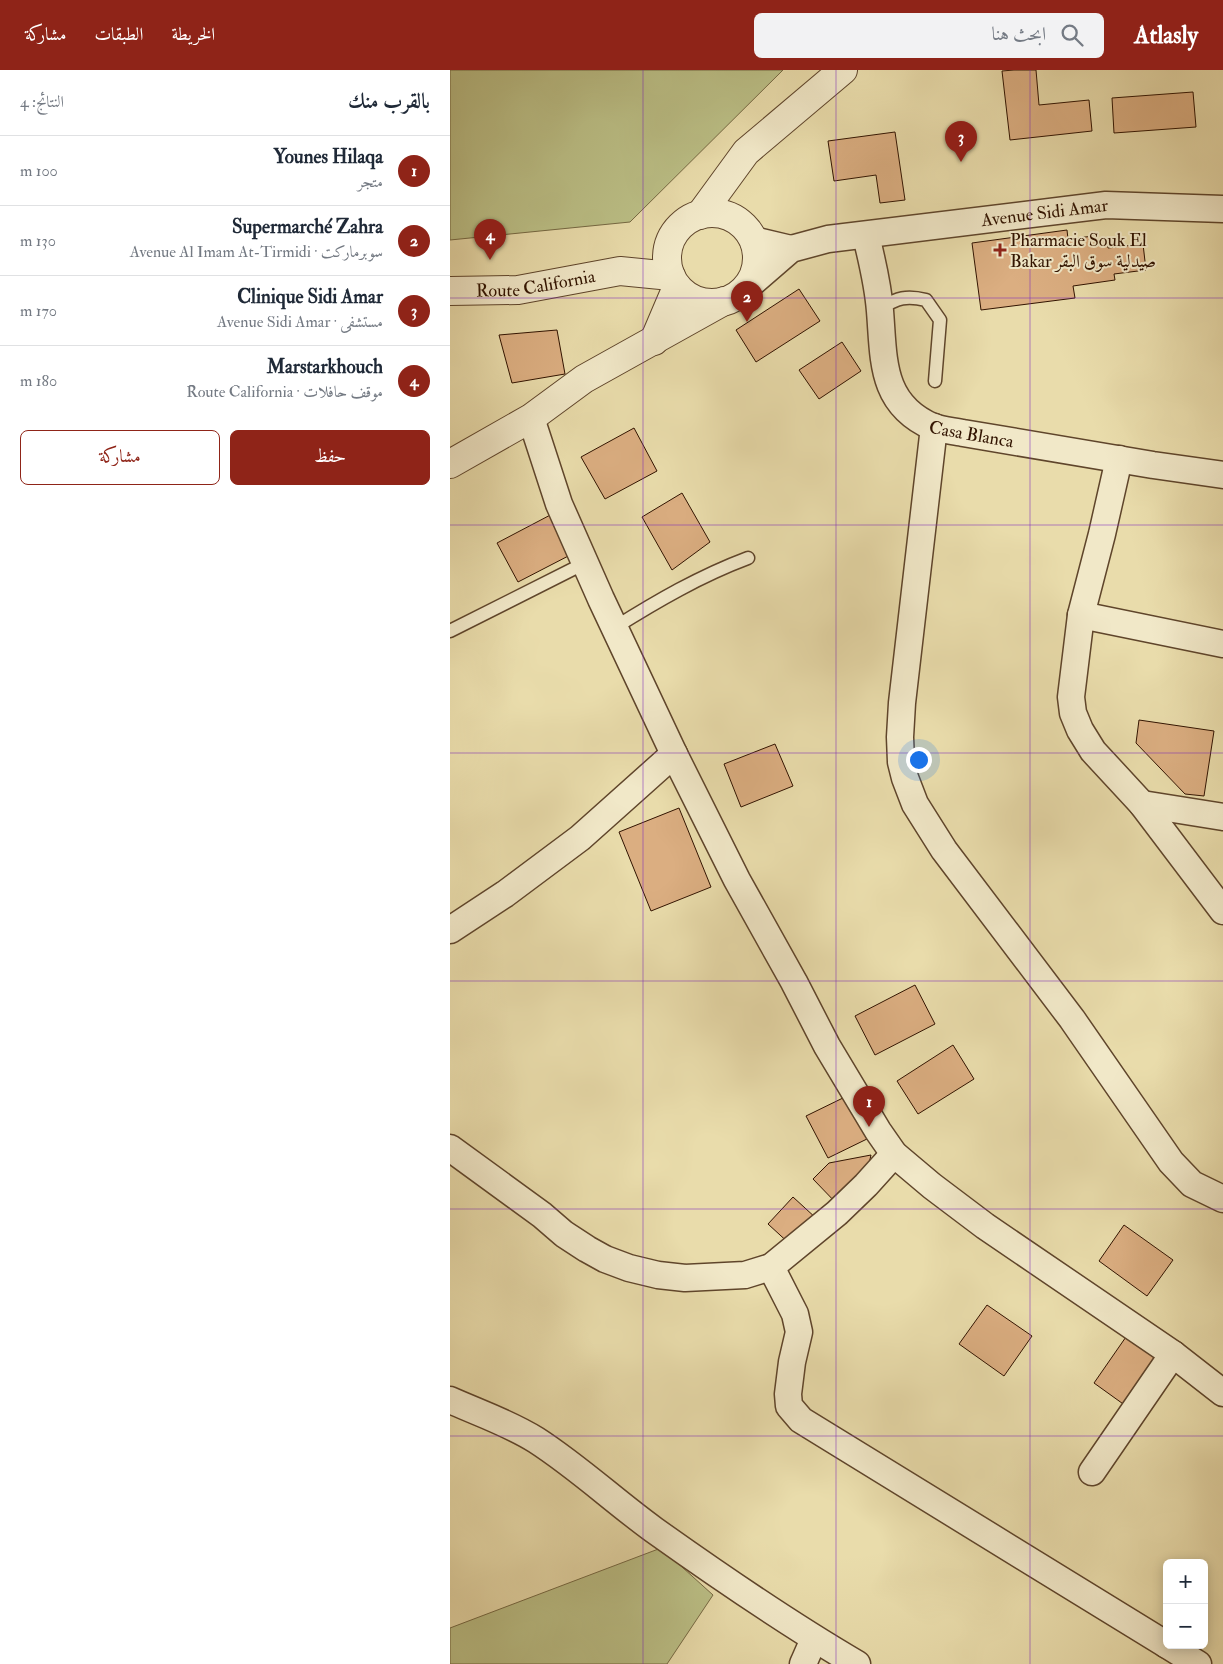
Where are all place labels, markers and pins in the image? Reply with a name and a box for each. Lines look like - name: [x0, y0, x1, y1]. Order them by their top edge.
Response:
- pin: 3: [945, 121, 977, 162]
- pin: 4: [474, 219, 506, 260]
- place label: Pharmacie Souk El Bakar صيدلية سوق البقر: [1010, 229, 1156, 273]
- marker: Pharmacie Souk El Bakar صيدلية سوق البقر: [994, 244, 1006, 256]
- pin: 2: [731, 281, 763, 322]
- pin: 1: [853, 1086, 885, 1127]

